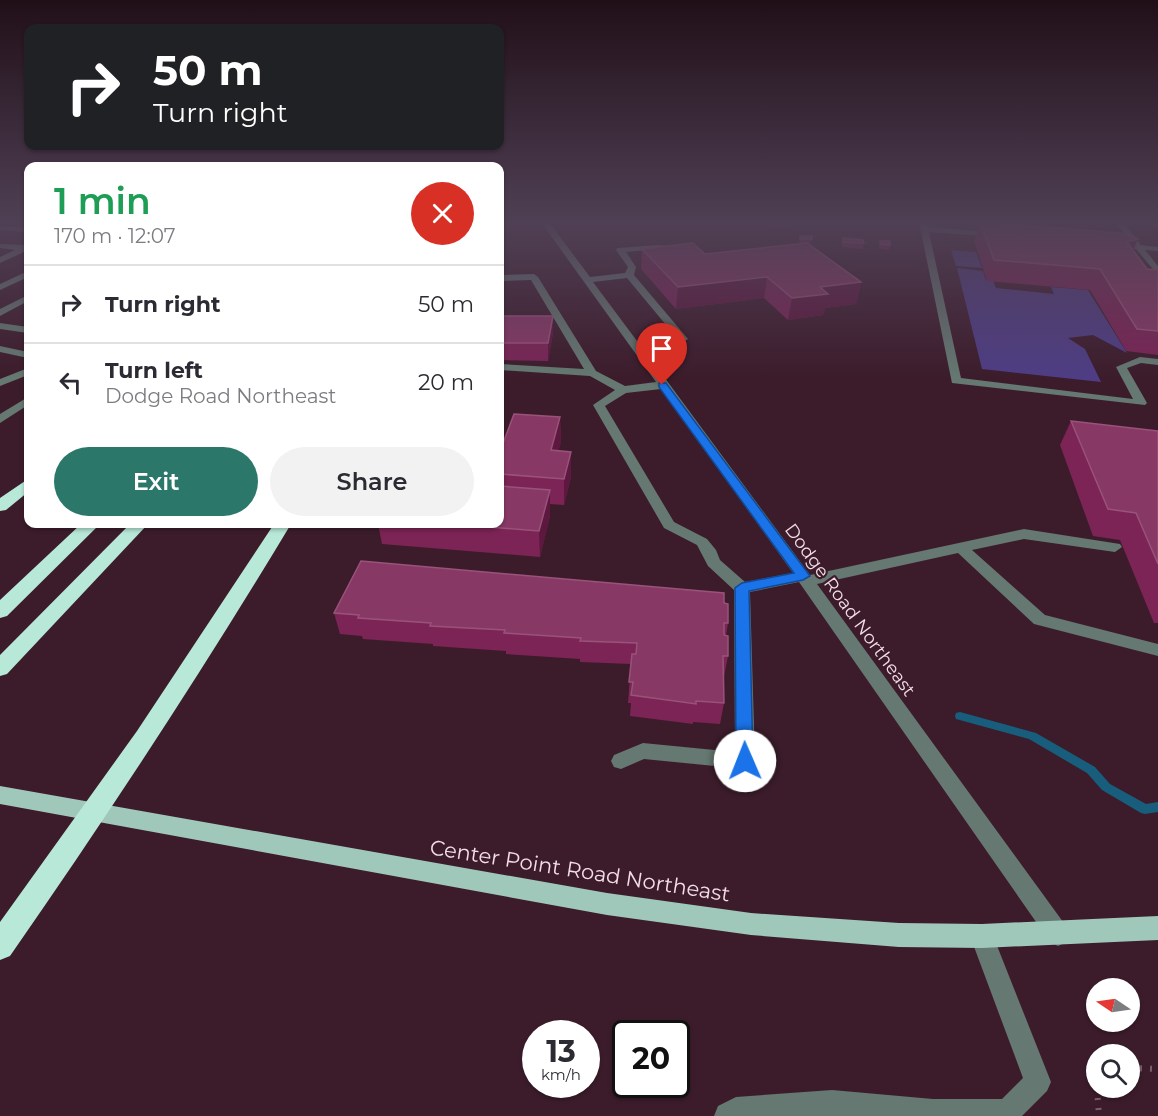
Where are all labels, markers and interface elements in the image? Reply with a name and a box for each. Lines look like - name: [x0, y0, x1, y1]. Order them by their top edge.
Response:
- text: 50 m: [153, 44, 262, 96]
- icon: right: [54, 48, 132, 126]
- text: Turn right: [153, 96, 288, 129]
- text: 1 min: [54, 179, 151, 223]
- button: close: [411, 182, 474, 245]
- text: 170 m · 12:07: [54, 224, 176, 248]
- icon: right: [54, 288, 87, 321]
- text: Turn right: [105, 291, 220, 318]
- text: 50 m: [418, 291, 474, 318]
- pin: [636, 323, 687, 385]
- icon: arrive: [645, 332, 678, 365]
- text: Turn left: [105, 357, 203, 384]
- icon: left: [54, 366, 87, 399]
- text: 20 m: [418, 369, 474, 396]
- text: Dodge Road Northeast: [105, 384, 336, 408]
- button: Exit: [54, 447, 258, 516]
- button: Share: [270, 447, 474, 516]
- street label: Dodge Road Northeast: [780, 519, 920, 701]
- position arrow: [713, 729, 777, 793]
- street label: Center Point Road Northeast: [428, 834, 732, 907]
- north arrow: [1086, 978, 1140, 1032]
- map controls: [1086, 978, 1140, 1098]
- speed limit sign: 20: [612, 1020, 690, 1098]
- text: 13: [546, 1033, 576, 1070]
- button: search: [1086, 1044, 1140, 1098]
- text: km/h: [541, 1065, 581, 1084]

